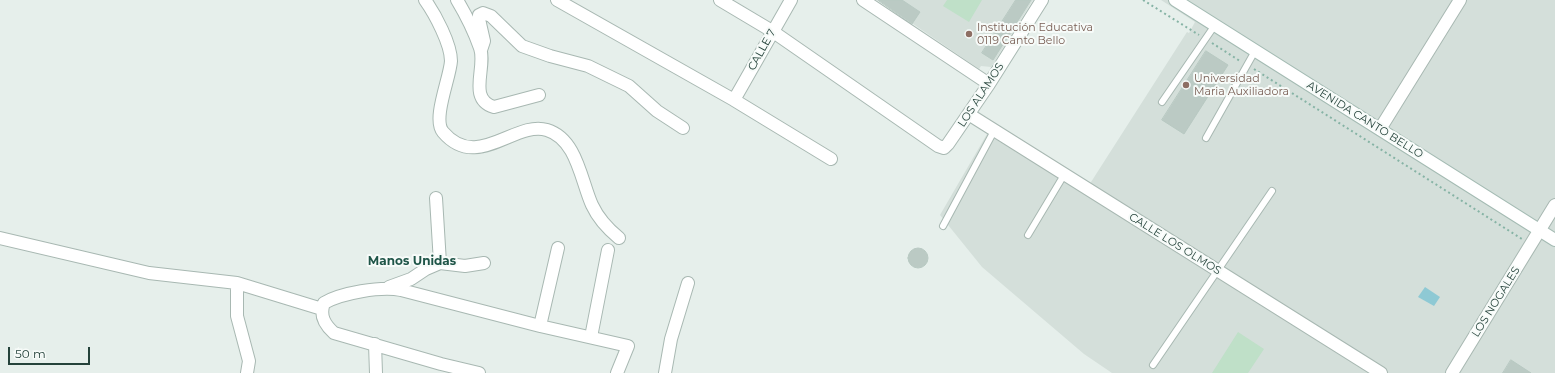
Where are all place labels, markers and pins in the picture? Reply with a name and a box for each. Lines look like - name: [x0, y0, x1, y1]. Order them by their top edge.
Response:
- place label: Institución Educativa 0119 Canto Bello: [977, 21, 1093, 47]
- marker: Institución Educativa 0119 Canto Bello: [964, 29, 974, 39]
- place label: Universidad Maria Auxiliadora: [1194, 72, 1289, 98]
- marker: Universidad Maria Auxiliadora: [1181, 80, 1191, 90]

